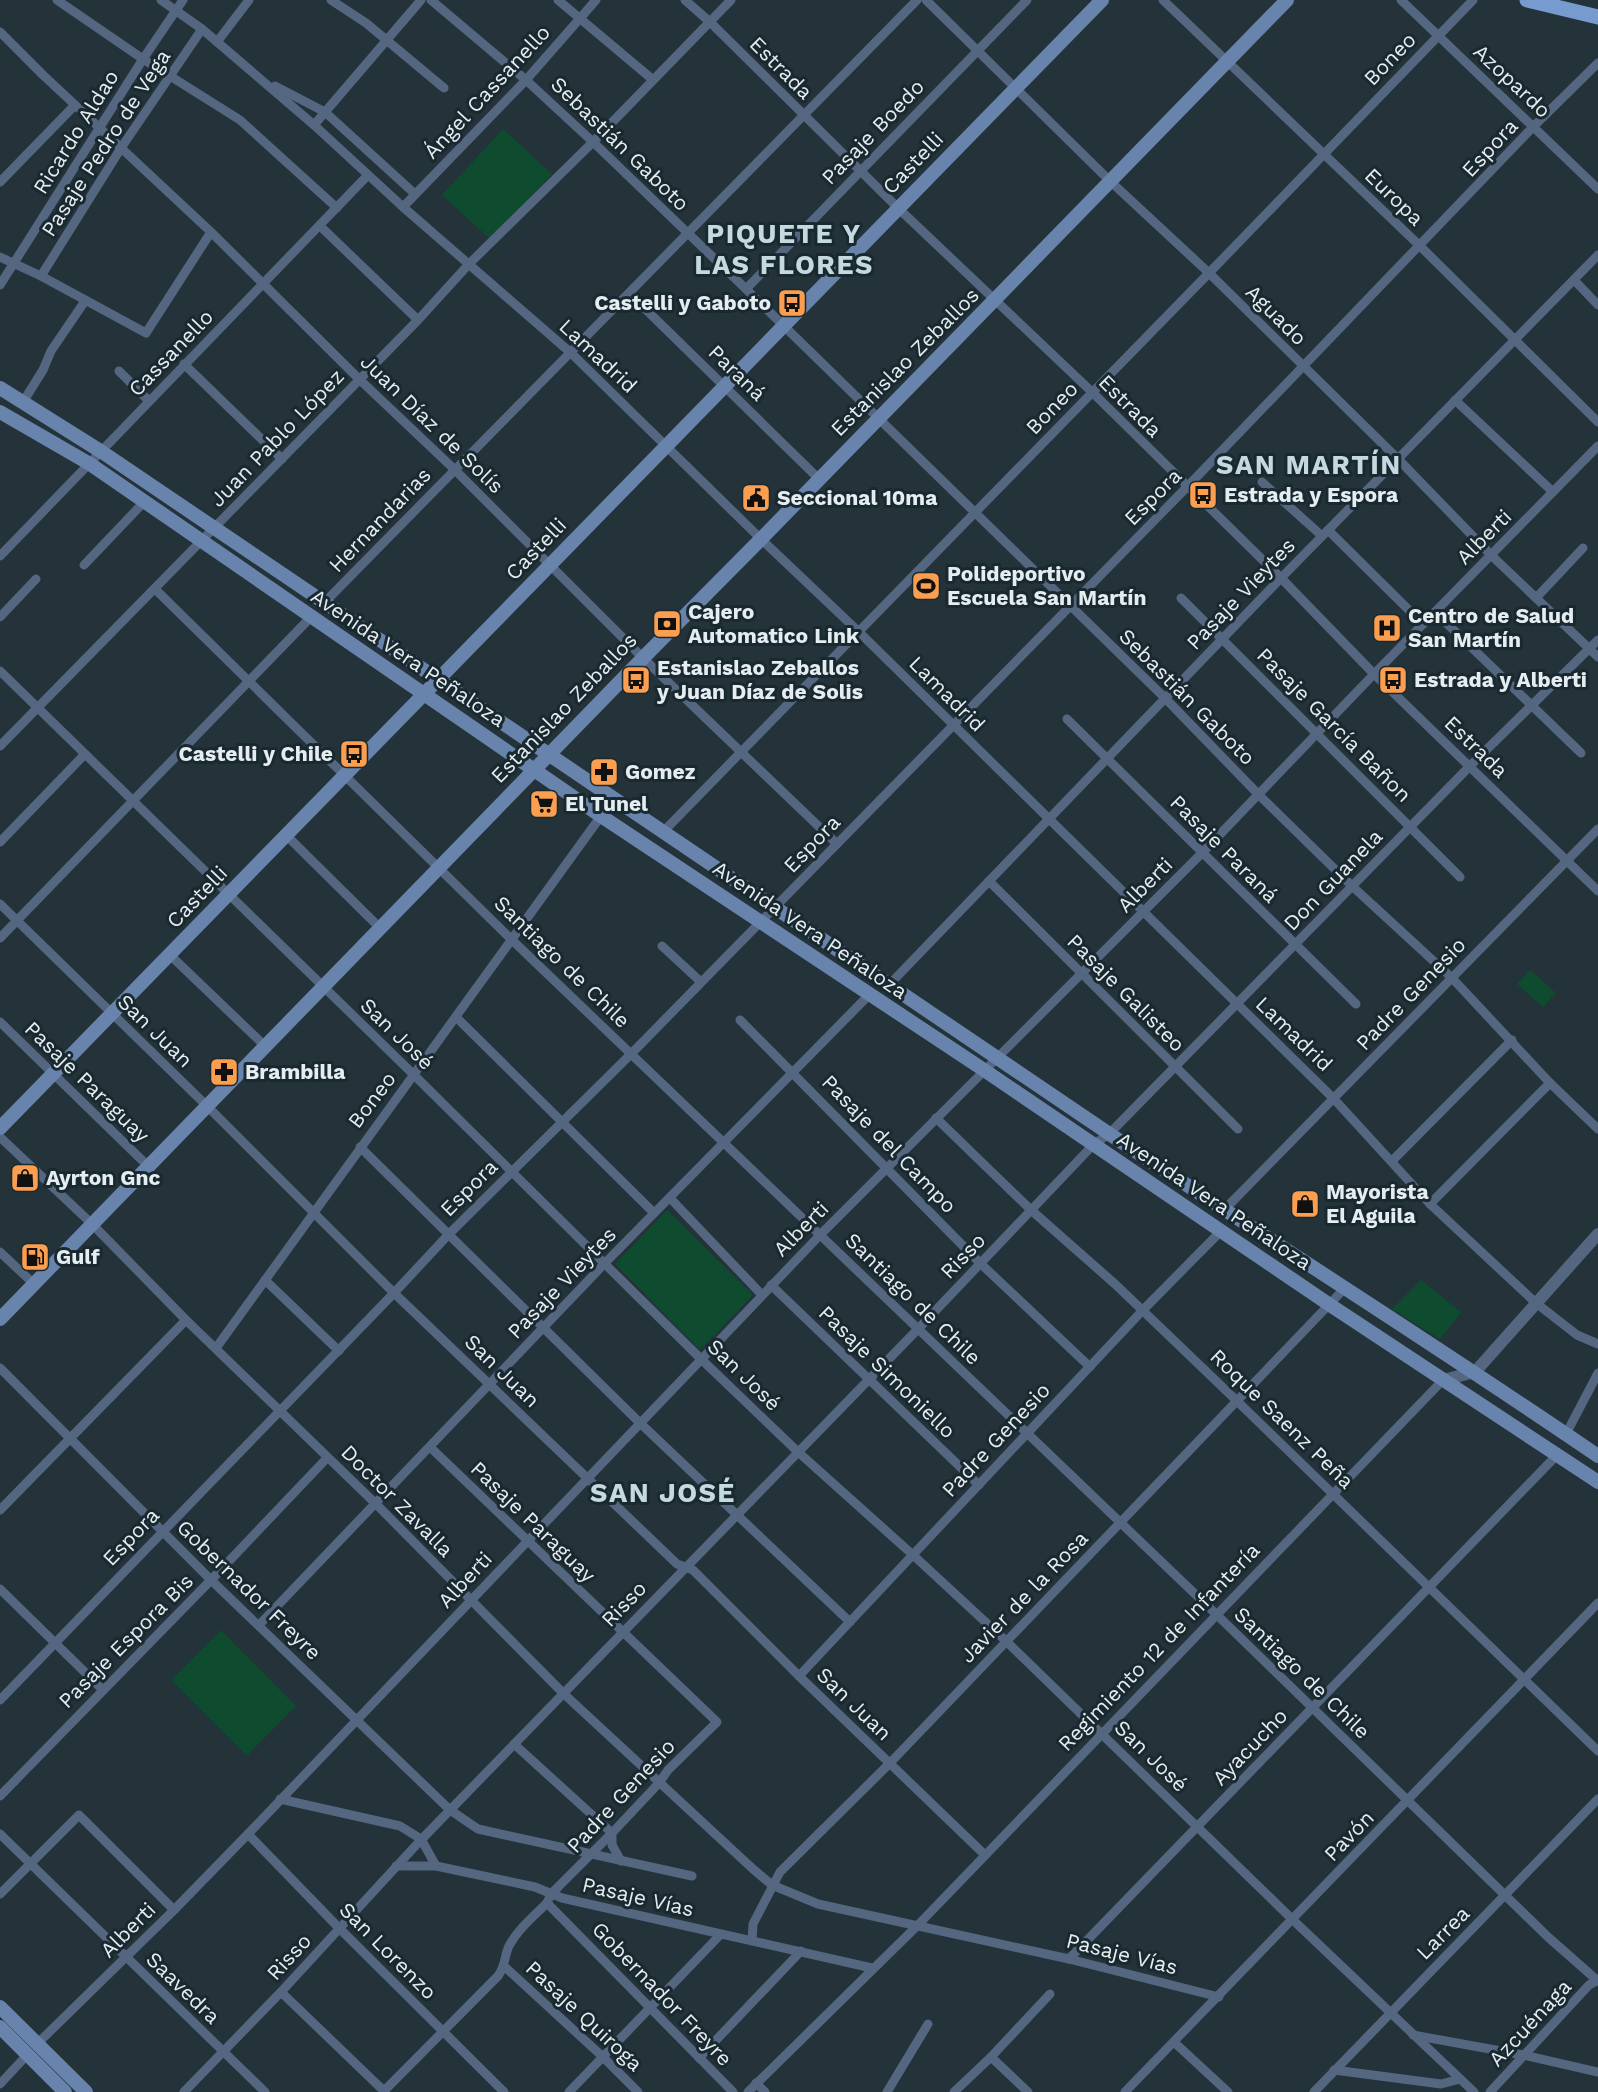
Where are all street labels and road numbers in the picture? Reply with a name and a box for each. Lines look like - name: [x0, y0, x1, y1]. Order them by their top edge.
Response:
- street label: Ángel Cassanello: [418, 20, 555, 164]
- street label: Boneo: [1358, 27, 1421, 90]
- street label: Estrada: [745, 31, 818, 104]
- street label: Azopardo: [1469, 39, 1556, 123]
- street label: Pasaje Pedro de Vega: [36, 44, 175, 241]
- street label: Ricardo Aldao: [28, 65, 124, 198]
- street label: Sebastián Gaboto: [546, 71, 695, 216]
- street label: Pasaje Boedo: [816, 74, 929, 190]
- street label: Espora: [1456, 113, 1523, 182]
- street label: Castelli: [877, 126, 948, 199]
- street label: Europa: [1360, 163, 1429, 231]
- street label: Aguado: [1241, 279, 1312, 350]
- street label: Estanislao Zeballos: [825, 282, 984, 441]
- street label: Cassanello: [123, 304, 218, 401]
- street label: Lamadrid: [554, 313, 642, 398]
- street label: Paraná: [704, 339, 771, 406]
- street label: Juan Díaz de Solís: [356, 349, 509, 498]
- street label: Juan Pablo López: [204, 363, 349, 512]
- street label: Estrada: [1094, 369, 1167, 442]
- street label: Boneo: [1020, 376, 1083, 439]
- street label: Hernandarias: [323, 462, 436, 577]
- street label: Espora: [1119, 463, 1186, 530]
- street label: Alberti: [1451, 504, 1516, 569]
- street label: Castelli: [500, 512, 571, 585]
- street label: Pasaje Vieytes: [1181, 533, 1300, 655]
- street label: Avenida Vera Peñaloza: [306, 583, 510, 732]
- street label: Sebastián Gaboto: [1114, 623, 1261, 770]
- street label: Estanislao Zeballos: [485, 627, 642, 788]
- street label: Pasaje García Bañon: [1252, 642, 1417, 807]
- street label: Lamadrid: [904, 651, 990, 737]
- street label: Estrada: [1439, 710, 1513, 783]
- street label: Pasaje Paraná: [1165, 790, 1284, 908]
- street label: Espora: [778, 810, 845, 878]
- street label: Don Guanela: [1278, 824, 1387, 936]
- street label: Alberti: [1112, 852, 1177, 917]
- street label: Avenida Vera Peñaloza: [708, 855, 912, 1004]
- street label: Castelli: [161, 860, 232, 933]
- street label: Santiago de Chile: [489, 890, 635, 1033]
- street label: Pasaje Galisteo: [1062, 929, 1190, 1057]
- street label: Padre Genesio: [1351, 932, 1471, 1055]
- street label: San Juan: [113, 989, 198, 1072]
- street label: Lamadrid: [1251, 991, 1338, 1076]
- street label: San José: [355, 993, 439, 1075]
- street label: Pasaje Paraguay: [20, 1016, 155, 1148]
- street label: Boneo: [342, 1067, 401, 1133]
- street label: Pasaje del Campo: [817, 1069, 962, 1218]
- street label: Avenida Vera Peñaloza: [1112, 1126, 1316, 1275]
- street label: Espora: [435, 1154, 502, 1221]
- street label: Alberti: [768, 1196, 833, 1261]
- street label: Pasaje Vieytes: [502, 1222, 621, 1344]
- street label: Santiago de Chile: [840, 1227, 986, 1370]
- street label: Risso: [935, 1227, 990, 1284]
- street label: Pasaje Simoniello: [814, 1300, 961, 1443]
- street label: San Juan: [460, 1329, 545, 1412]
- street label: San José: [702, 1334, 786, 1416]
- street label: Roque Saenz Peña: [1205, 1344, 1359, 1494]
- street label: Padre Genesio: [936, 1377, 1055, 1502]
- street label: Doctor Zavalla: [336, 1439, 459, 1562]
- street label: Pasaje Paraguay: [466, 1456, 601, 1588]
- street label: Espora: [97, 1503, 164, 1571]
- street label: Gobernador Freyre: [172, 1514, 327, 1665]
- street label: Javier de la Rosa: [954, 1525, 1093, 1668]
- street label: Regimiento 12 de Infantería: [1053, 1537, 1265, 1756]
- street label: Alberti: [432, 1546, 497, 1613]
- street label: Pasaje Espora Bis: [53, 1568, 198, 1713]
- street label: Risso: [596, 1575, 651, 1632]
- street label: Santiago de Chile: [1229, 1601, 1375, 1744]
- street label: San Juan: [812, 1662, 897, 1745]
- street label: Ayacucho: [1207, 1703, 1292, 1790]
- street label: San José: [1109, 1715, 1193, 1797]
- street label: Padre Genesio: [561, 1733, 680, 1858]
- street label: Pavón: [1319, 1805, 1379, 1866]
- street label: Pasaje Vías: [580, 1872, 696, 1922]
- street label: Alberti: [95, 1897, 160, 1962]
- street label: San Lorenzo: [335, 1897, 442, 2004]
- street label: Larrea: [1411, 1901, 1475, 1965]
- street label: Gobernador Freyre: [587, 1916, 738, 2071]
- street label: Risso: [261, 1928, 316, 1985]
- street label: Pasaje Vías: [1064, 1928, 1180, 1979]
- street label: Saavedra: [141, 1946, 226, 2029]
- street label: Pasaje Quiroga: [521, 1955, 648, 2076]
- street label: Azcuénaga: [1483, 1974, 1576, 2071]

